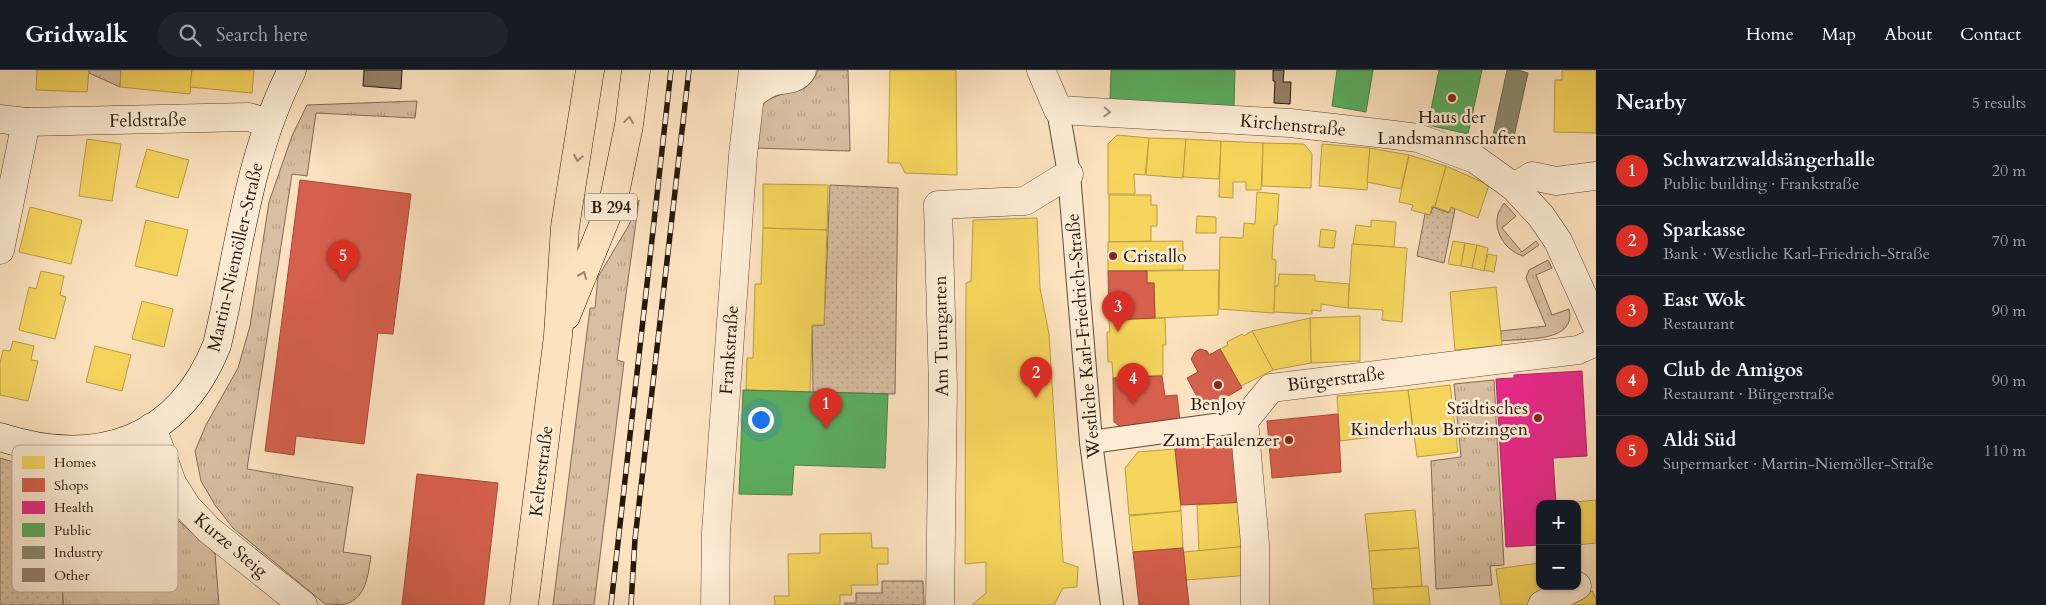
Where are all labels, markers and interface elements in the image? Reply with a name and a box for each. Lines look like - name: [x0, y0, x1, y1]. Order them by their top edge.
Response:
- search box: [158, 12, 508, 57]
- text: Gridwalk: [25, 18, 128, 51]
- icon: search: [176, 21, 204, 49]
- text: Search here: [216, 22, 308, 48]
- text: Home: [1746, 22, 1794, 47]
- text: Map: [1822, 22, 1856, 47]
- text: About: [1884, 22, 1932, 47]
- text: Contact: [1960, 22, 2021, 47]
- text: Nearby: [1616, 88, 1687, 117]
- marker: Haus der Landsmannschaften: [1446, 92, 1458, 104]
- text: 5 results: [1972, 92, 2026, 114]
- place label: Haus der Landsmannschaften: [1377, 105, 1527, 151]
- street label: Feldstraße: [109, 107, 187, 134]
- one-way arrow: [1103, 107, 1111, 118]
- street label: Kirchenstraße: [1239, 108, 1347, 143]
- one-way arrow: [624, 116, 634, 124]
- text: Schwarzwaldsängerhalle: [1663, 147, 1875, 173]
- one-way arrow: [573, 153, 583, 162]
- street label: Martin-Niemöller-Straße: [202, 160, 269, 354]
- text: 1: [1628, 160, 1636, 182]
- text: 20 m: [1992, 160, 2026, 182]
- text: Public building · Frankstraße: [1663, 173, 1859, 195]
- road number: B 294: [585, 194, 637, 220]
- street label: Westliche Karl-Friedrich-Straße: [1060, 212, 1107, 461]
- text: Sparkasse: [1663, 217, 1746, 243]
- text: 2: [1628, 230, 1636, 252]
- text: 70 m: [1992, 230, 2026, 252]
- pin: 5: [327, 240, 359, 281]
- text: Bank · Westliche Karl-Friedrich-Straße: [1663, 243, 1930, 265]
- place label: Cristallo: [1123, 244, 1187, 269]
- marker: Cristallo: [1107, 250, 1119, 262]
- one-way arrow: [577, 271, 588, 280]
- street label: Am Turngarten: [928, 274, 955, 397]
- text: East Wok: [1663, 287, 1746, 313]
- pin: 3: [1102, 291, 1134, 332]
- text: 3: [1628, 300, 1636, 322]
- text: 90 m: [1992, 300, 2026, 322]
- street label: Frankstraße: [714, 305, 745, 396]
- text: Restaurant: [1663, 313, 1734, 335]
- pin: 2: [1020, 357, 1052, 398]
- text: Club de Amigos: [1663, 357, 1803, 383]
- street label: Bürgerstraße: [1286, 361, 1386, 398]
- pin: 4: [1117, 363, 1149, 404]
- text: 4: [1628, 370, 1636, 392]
- text: 90 m: [1992, 370, 2026, 392]
- marker: BenJoy: [1212, 379, 1224, 391]
- text: Restaurant · Bürgerstraße: [1663, 383, 1835, 405]
- pin: 1: [810, 388, 842, 429]
- place label: BenJoy: [1190, 392, 1246, 417]
- place label: Städtisches Kinderhaus Brötzingen: [1351, 396, 1529, 442]
- your location: [748, 407, 774, 433]
- marker: Städtisches Kinderhaus Brötzingen: [1532, 412, 1544, 424]
- street label: Kelterstraße: [524, 424, 559, 518]
- text: Aldi Süd: [1663, 427, 1736, 453]
- place label: Zum Faulenzer: [1163, 428, 1279, 453]
- marker: Zum Faulenzer: [1283, 434, 1295, 446]
- text: 5: [1628, 440, 1636, 462]
- text: 110 m: [1984, 440, 2026, 462]
- legend: [12, 445, 178, 592]
- text: Homes: [54, 453, 96, 472]
- text: Supermarket · Martin-Niemöller-Straße: [1663, 453, 1933, 475]
- text: Shops: [54, 476, 89, 495]
- text: Health: [54, 498, 94, 517]
- map controls: [1536, 500, 1581, 590]
- button: +: [1536, 500, 1581, 545]
- street label: Kurze Steig: [189, 507, 273, 584]
- text: Public: [54, 521, 91, 540]
- text: Industry: [54, 543, 104, 562]
- button: −: [1536, 545, 1581, 590]
- text: Other: [54, 566, 91, 585]

